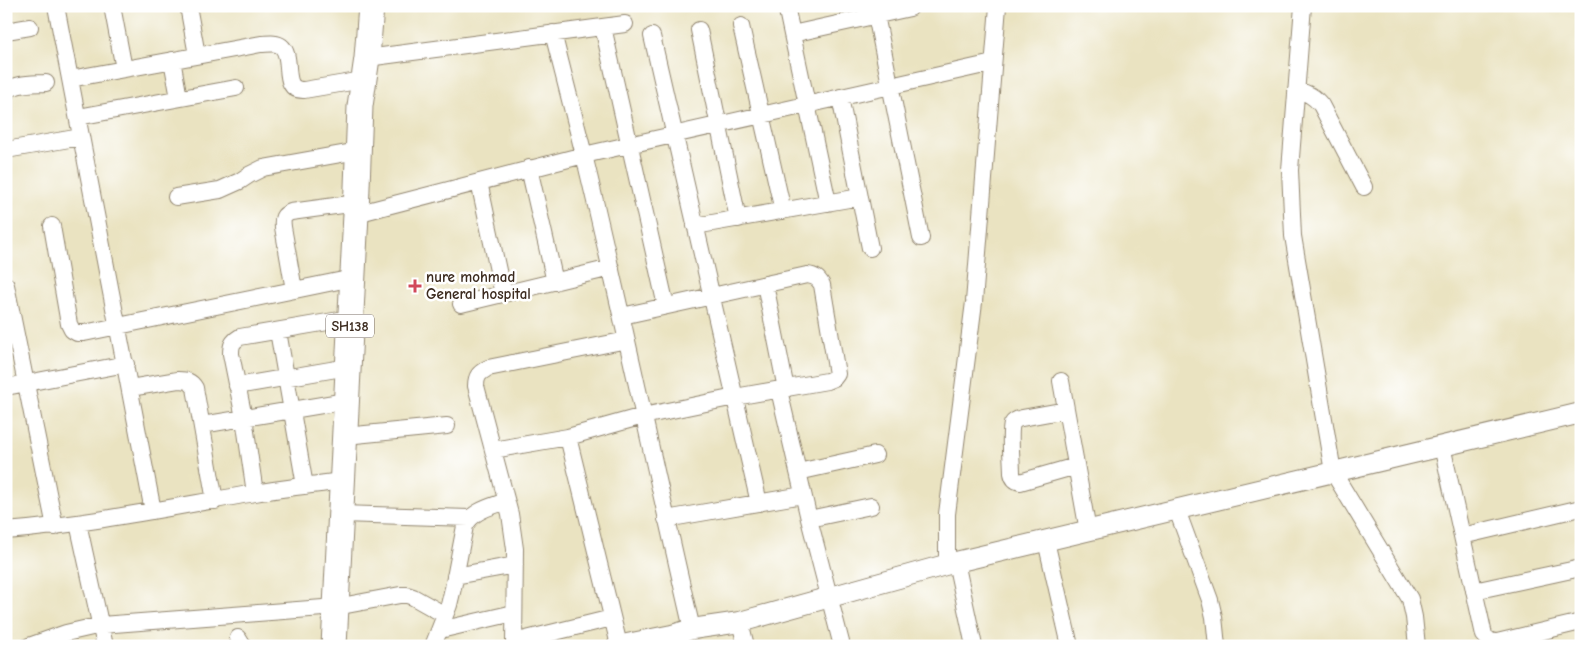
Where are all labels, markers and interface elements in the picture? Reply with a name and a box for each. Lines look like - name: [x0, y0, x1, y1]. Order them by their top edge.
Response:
- place label: nure mohmad General hospital: [426, 268, 531, 303]
- marker: nure mohmad General hospital: [408, 279, 422, 293]
- road number: SH138: [326, 314, 374, 338]

